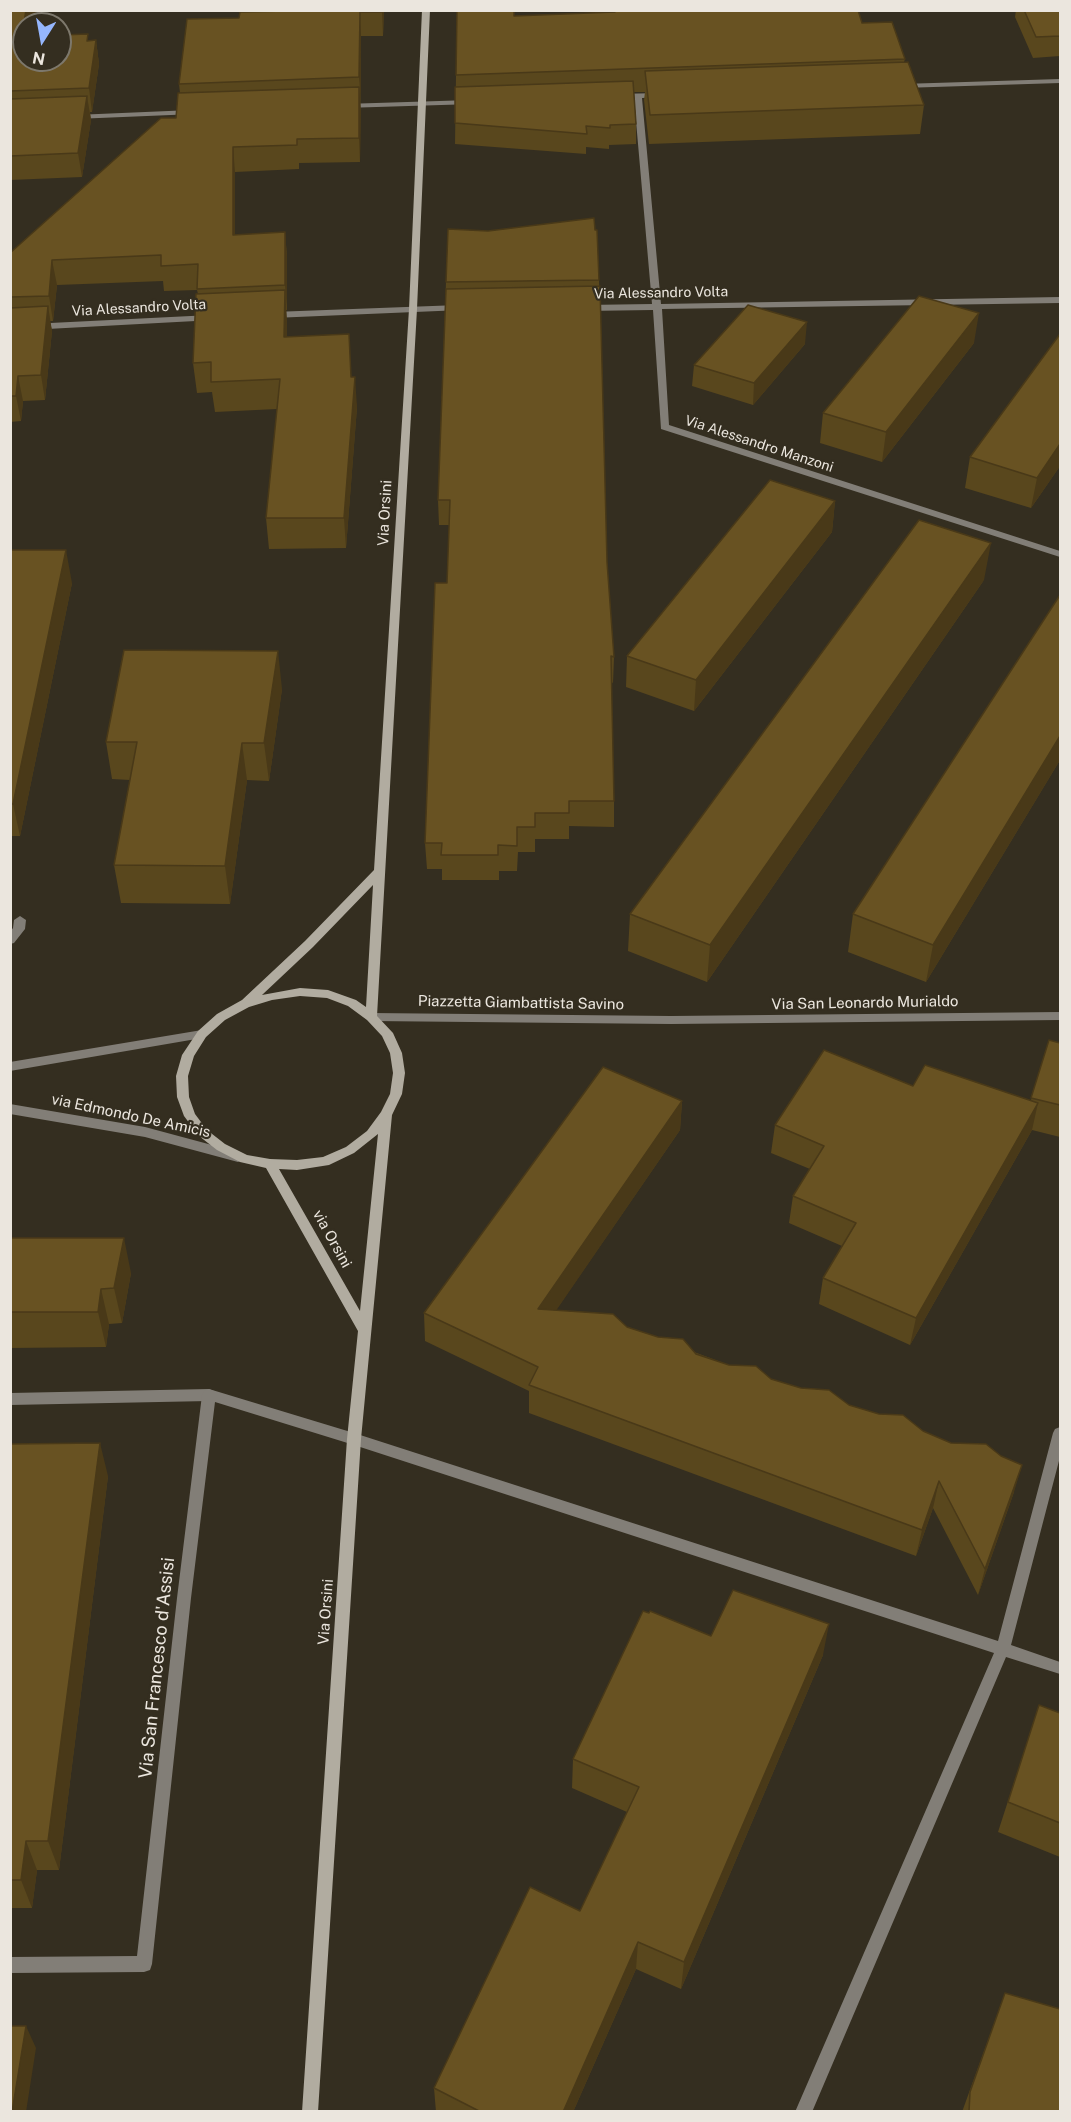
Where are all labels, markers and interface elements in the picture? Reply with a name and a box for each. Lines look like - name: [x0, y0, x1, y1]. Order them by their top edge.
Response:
- north arrow: [12, 12, 72, 72]
- text: N: [31, 48, 47, 69]
- street label: Via Alessandro Volta: [594, 283, 728, 303]
- street label: Via Alessandro Volta: [71, 296, 207, 320]
- street label: Via Alessandro Manzoni: [683, 412, 835, 476]
- street label: Via Orsini: [374, 479, 396, 547]
- street label: Piazzetta Giambattista Savino: [418, 992, 624, 1014]
- street label: Via San Leonardo Murialdo: [771, 992, 959, 1014]
- street label: via Edmondo De Amicis: [50, 1090, 212, 1142]
- street label: via Orsini: [309, 1207, 355, 1271]
- street label: Via San Francesco d'Assisi: [135, 1556, 179, 1780]
- street label: Via Orsini: [315, 1578, 337, 1646]

